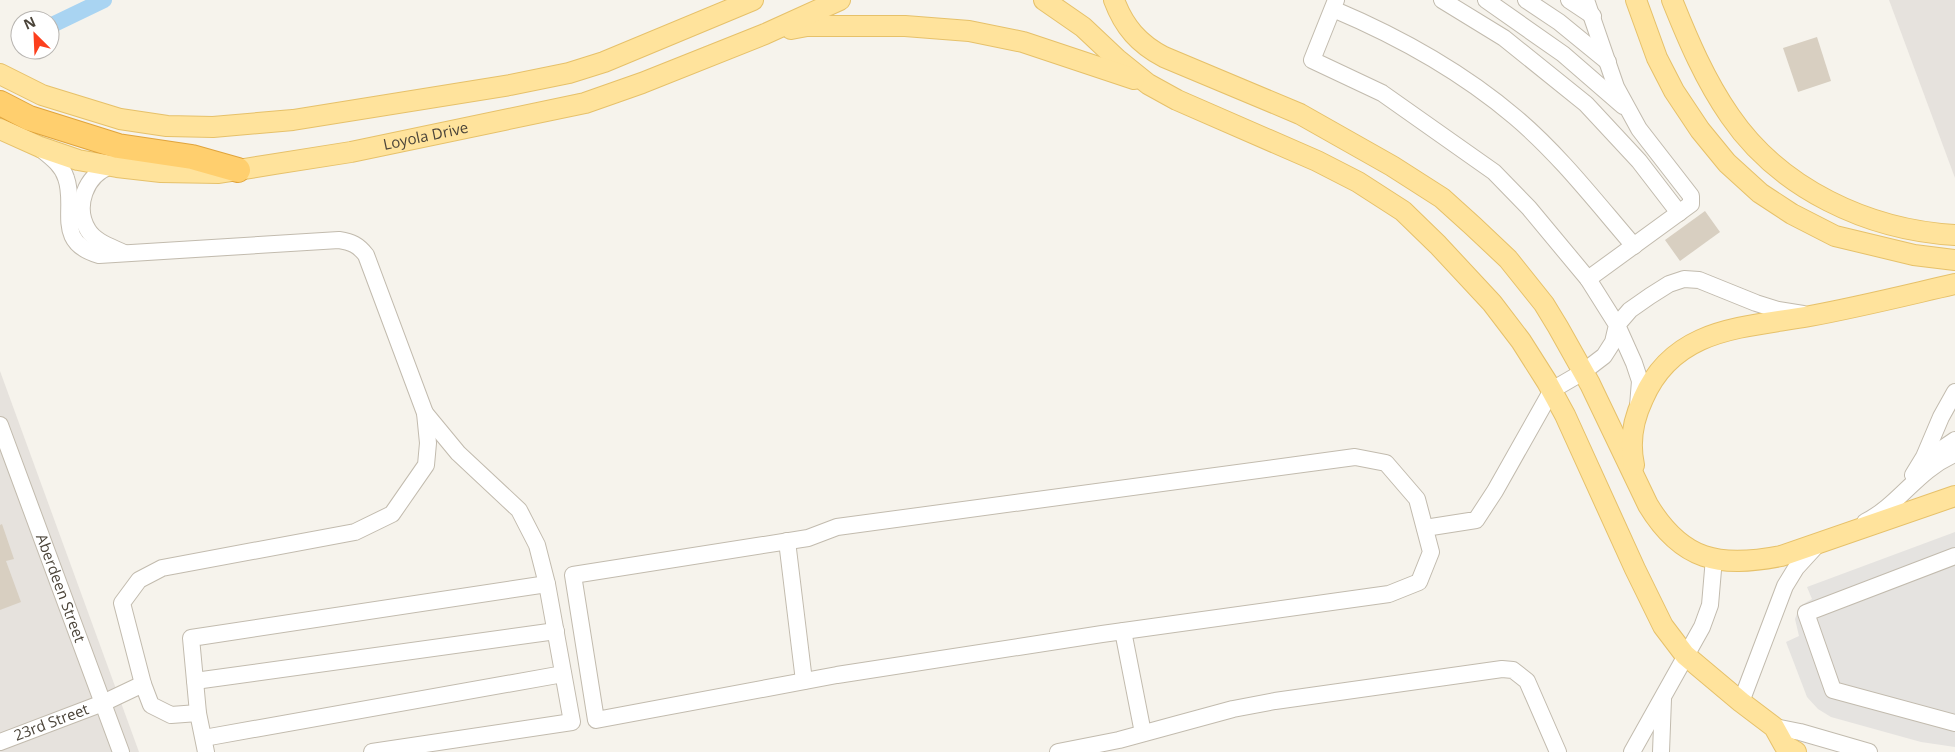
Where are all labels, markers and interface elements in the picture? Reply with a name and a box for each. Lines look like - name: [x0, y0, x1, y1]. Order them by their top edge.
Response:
- north arrow: [10, 10, 60, 60]
- text: N: [20, 12, 39, 34]
- street label: Loyola Drive: [381, 117, 470, 154]
- street label: Aberdeen Street: [32, 531, 91, 645]
- street label: 23rd Street: [11, 698, 91, 745]

